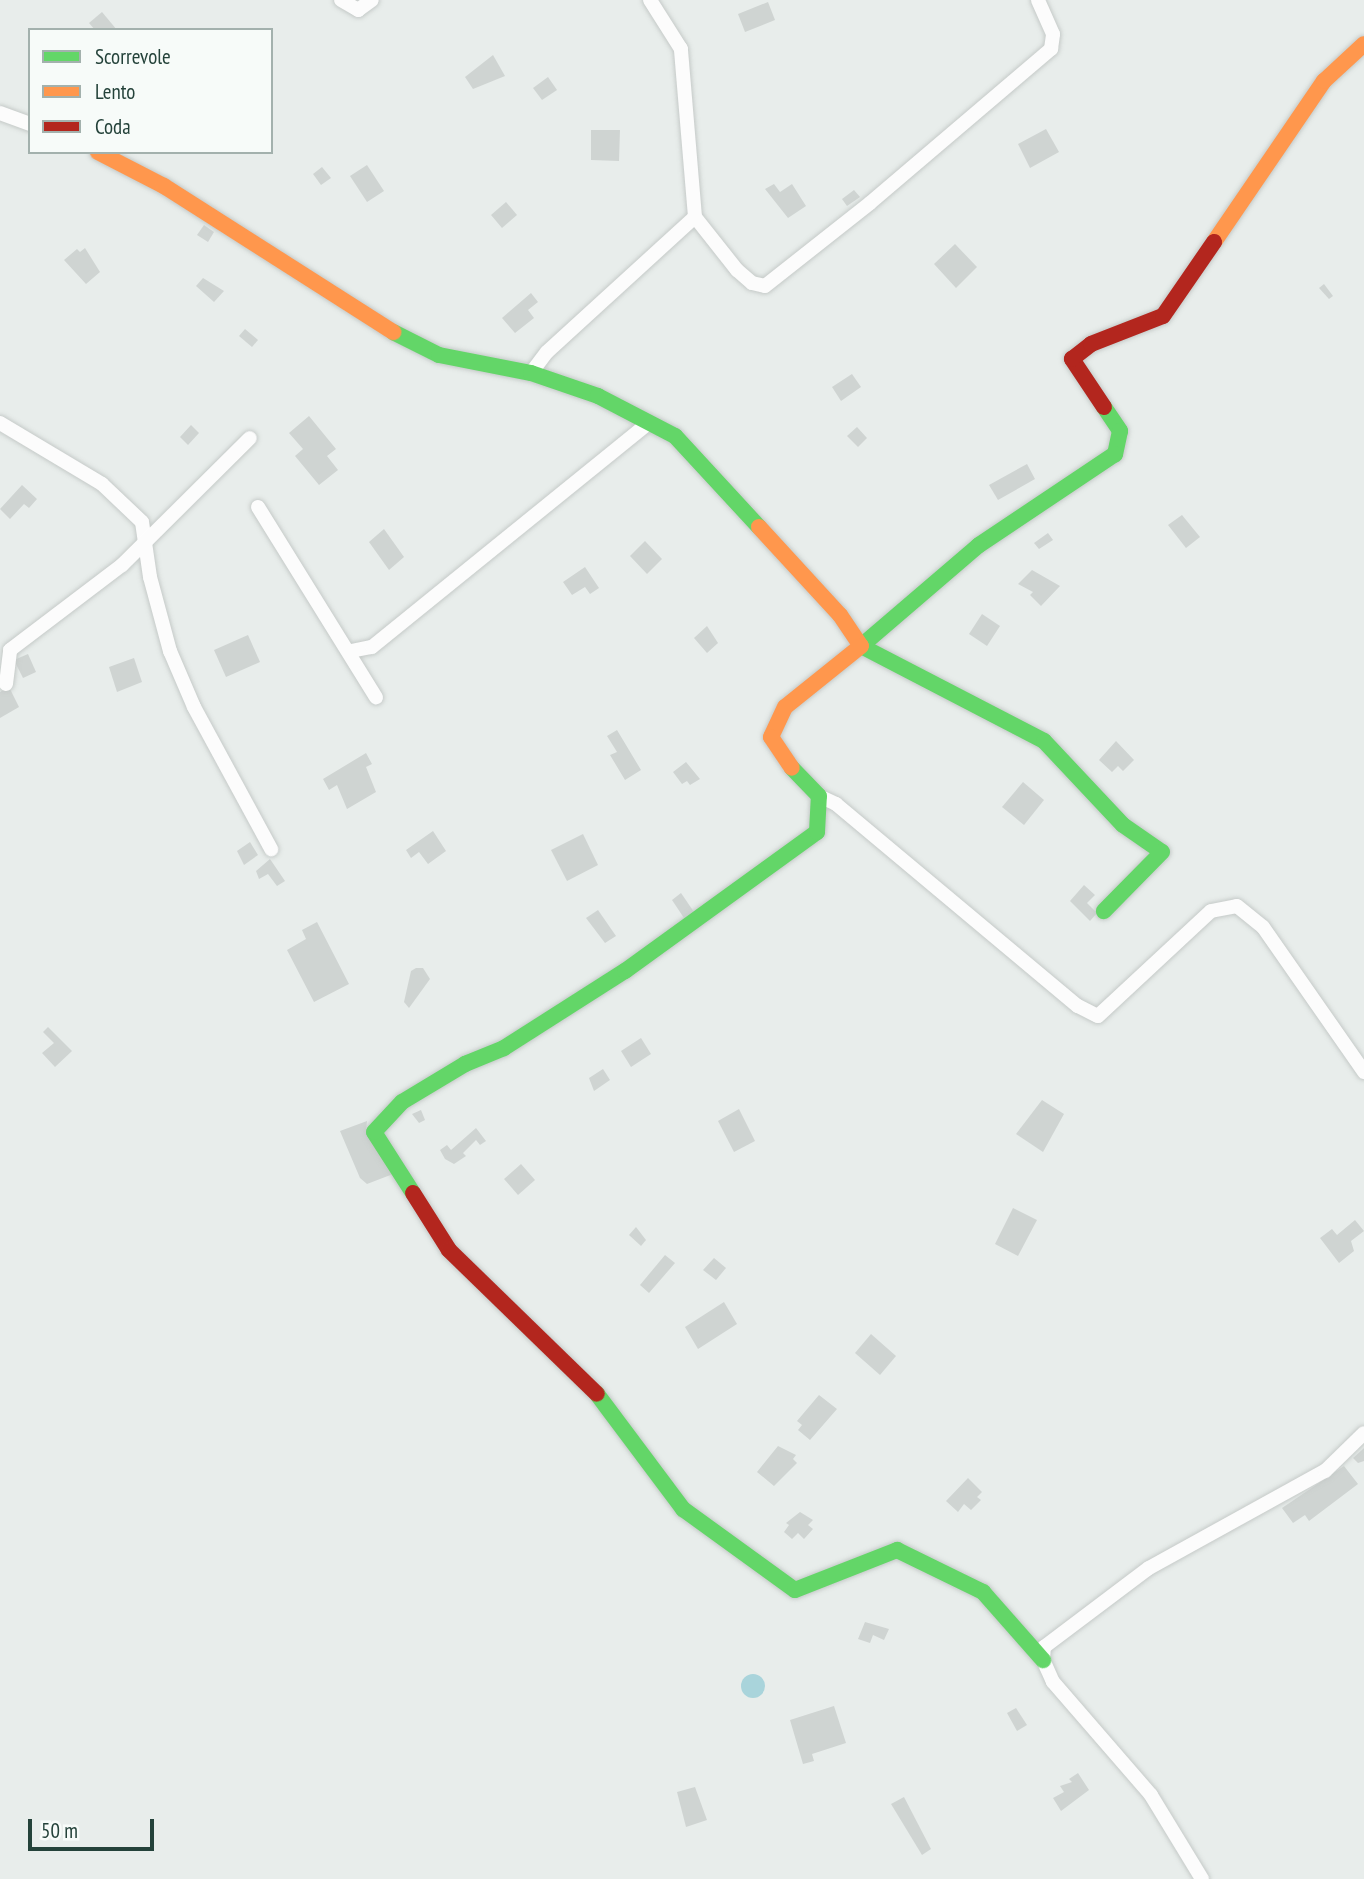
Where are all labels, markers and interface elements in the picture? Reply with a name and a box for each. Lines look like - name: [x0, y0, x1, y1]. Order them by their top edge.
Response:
- legend: [28, 28, 273, 154]
- text: Scorrevole: [95, 43, 171, 70]
- text: Lento: [95, 78, 135, 105]
- text: Coda: [95, 113, 131, 140]
- scale bar: [32, 1806, 158, 1850]
- text: 50 m: [41, 1817, 78, 1844]

